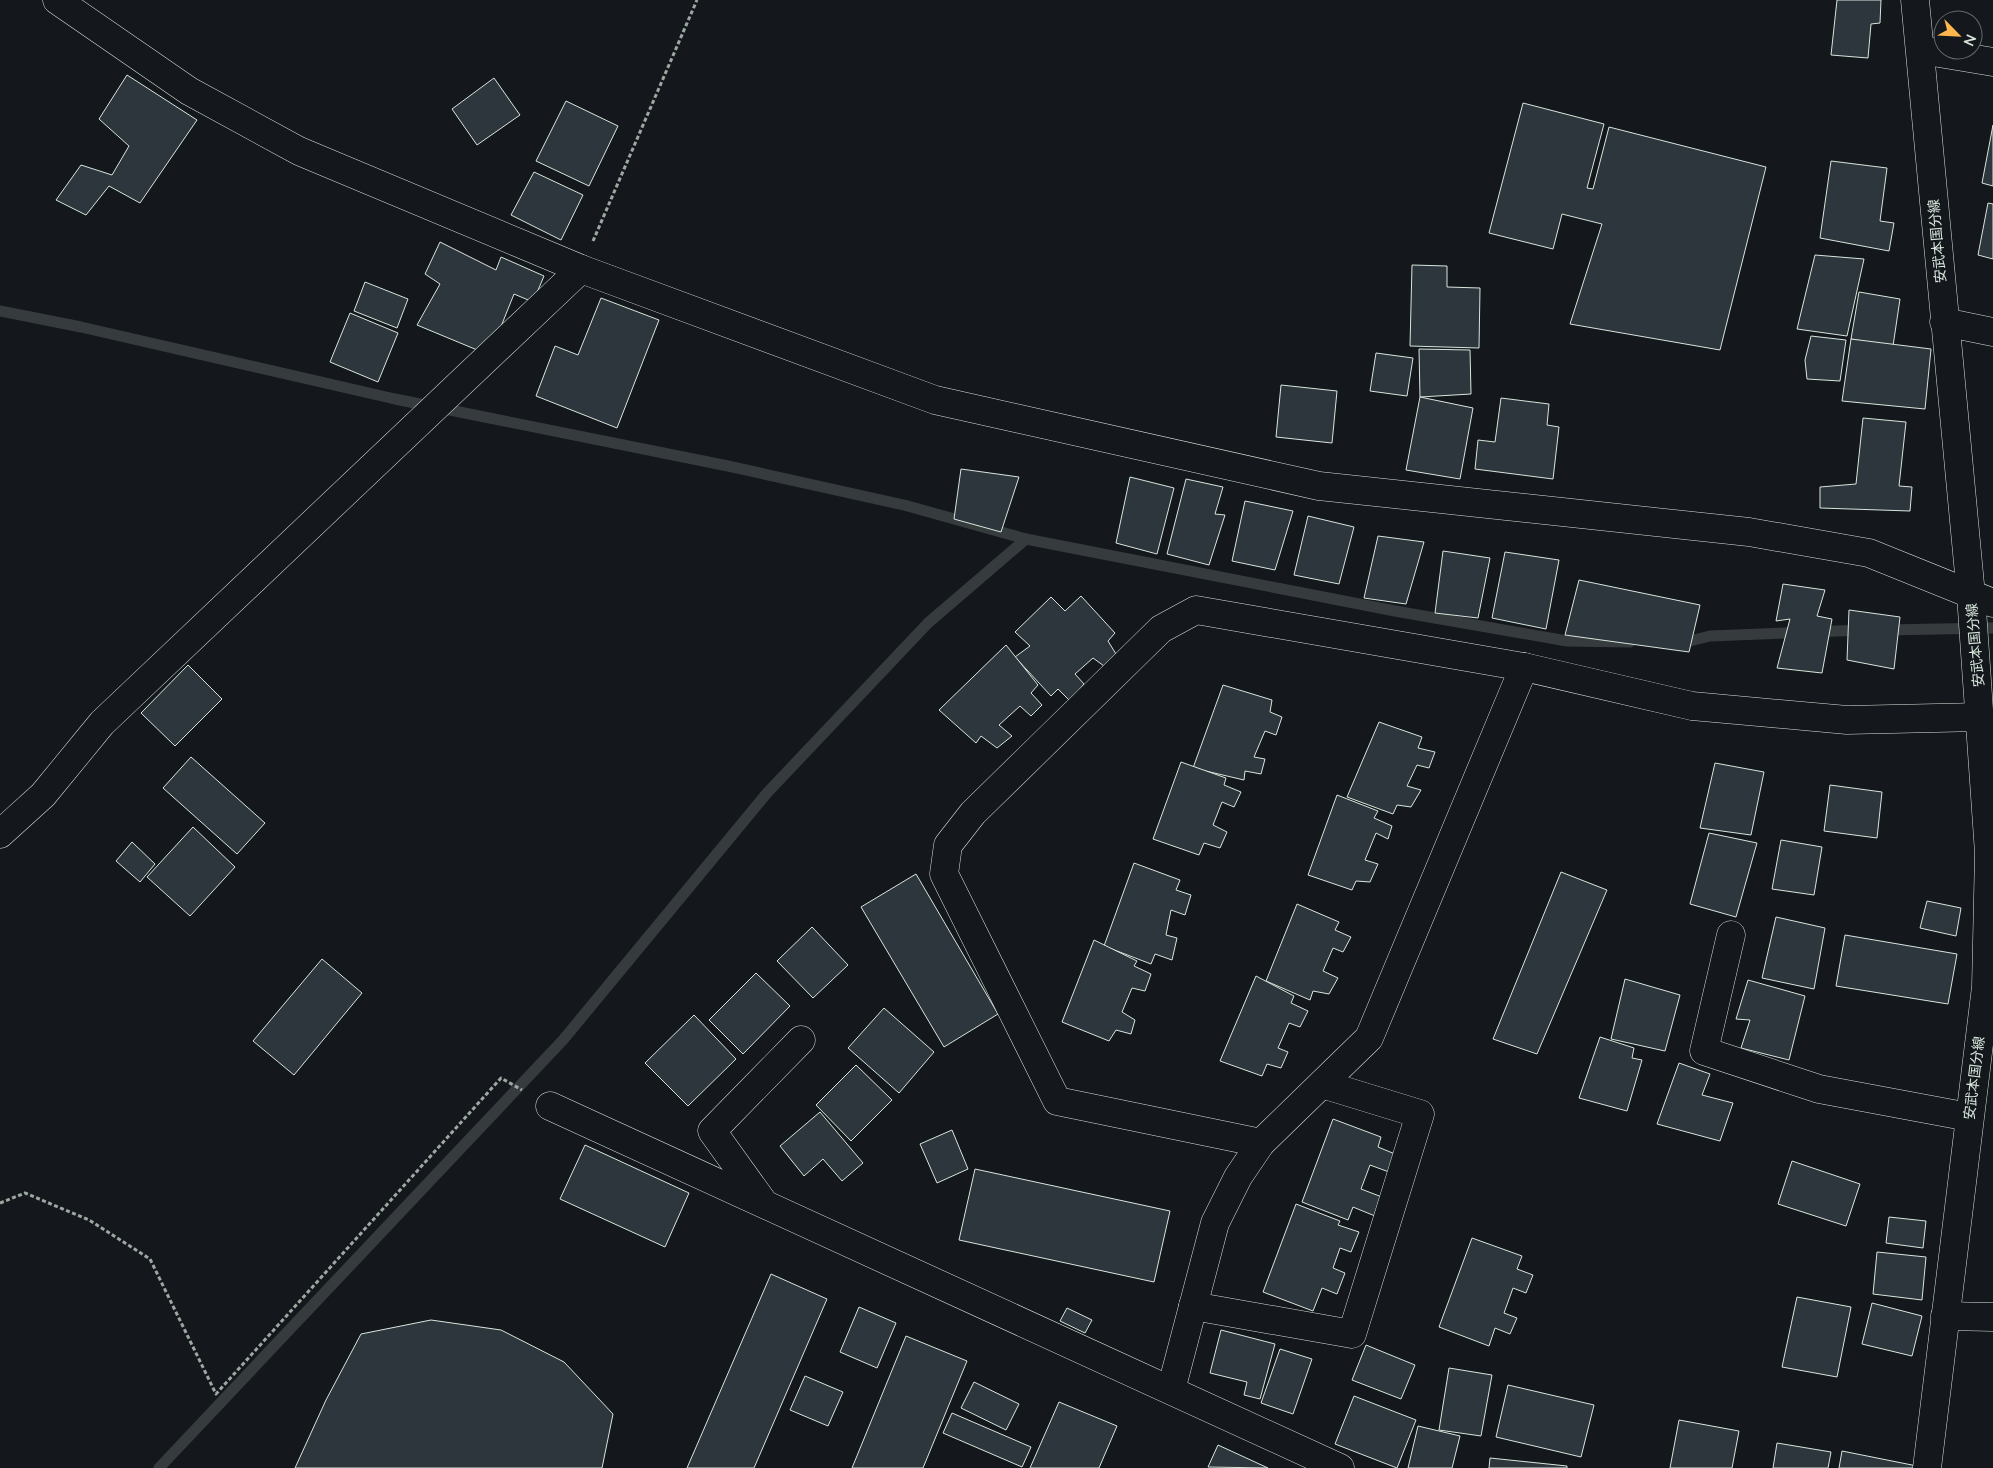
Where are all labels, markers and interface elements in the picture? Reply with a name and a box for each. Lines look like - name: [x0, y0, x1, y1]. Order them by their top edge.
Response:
- north arrow: [1933, 10, 1983, 60]
- text: N: [1960, 32, 1980, 49]
- street label: 安武本国分線: [1924, 198, 1949, 284]
- street label: 安武本国分線: [1962, 602, 1987, 688]
- street label: 安武本国分線: [1960, 1035, 1987, 1121]

